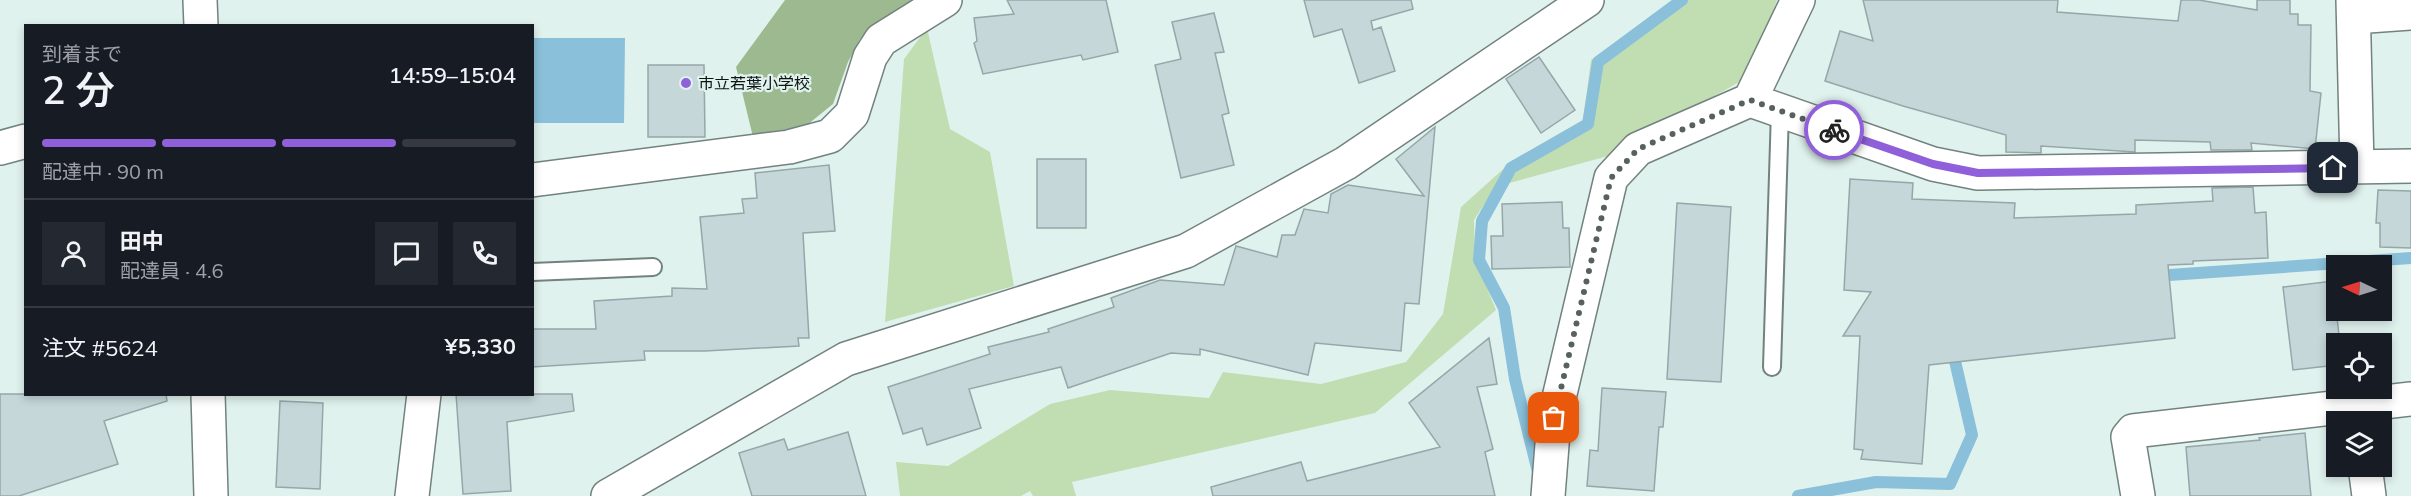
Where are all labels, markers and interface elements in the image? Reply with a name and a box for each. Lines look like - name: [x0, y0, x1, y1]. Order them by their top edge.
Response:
- text: 到着まで: [42, 41, 122, 66]
- text: 14:59–15:04: [389, 61, 516, 89]
- text: 2 分: [42, 65, 115, 114]
- place label: 市立若葉小学校: [698, 73, 810, 93]
- marker: 市立若葉小学校: [679, 76, 693, 90]
- courier: [1804, 100, 1864, 160]
- icon: bike: [1818, 114, 1851, 147]
- pin: [2307, 142, 2358, 193]
- icon: home: [2316, 151, 2349, 184]
- text: 配達中 · 90 m: [42, 159, 164, 184]
- button: person: [42, 222, 105, 285]
- button: chat: [375, 222, 438, 285]
- button: phone: [453, 222, 516, 285]
- text: 田中: [120, 227, 164, 255]
- north arrow: [2326, 255, 2392, 321]
- map controls: [2326, 255, 2392, 477]
- text: 配達員 · 4.6: [120, 258, 224, 283]
- text: ¥5,330: [445, 332, 516, 360]
- button: locate: [2326, 333, 2392, 399]
- text: 注文 #5624: [42, 334, 158, 362]
- pin: [1528, 392, 1579, 443]
- icon: bag: [1537, 401, 1570, 434]
- button: layers: [2326, 411, 2392, 477]

